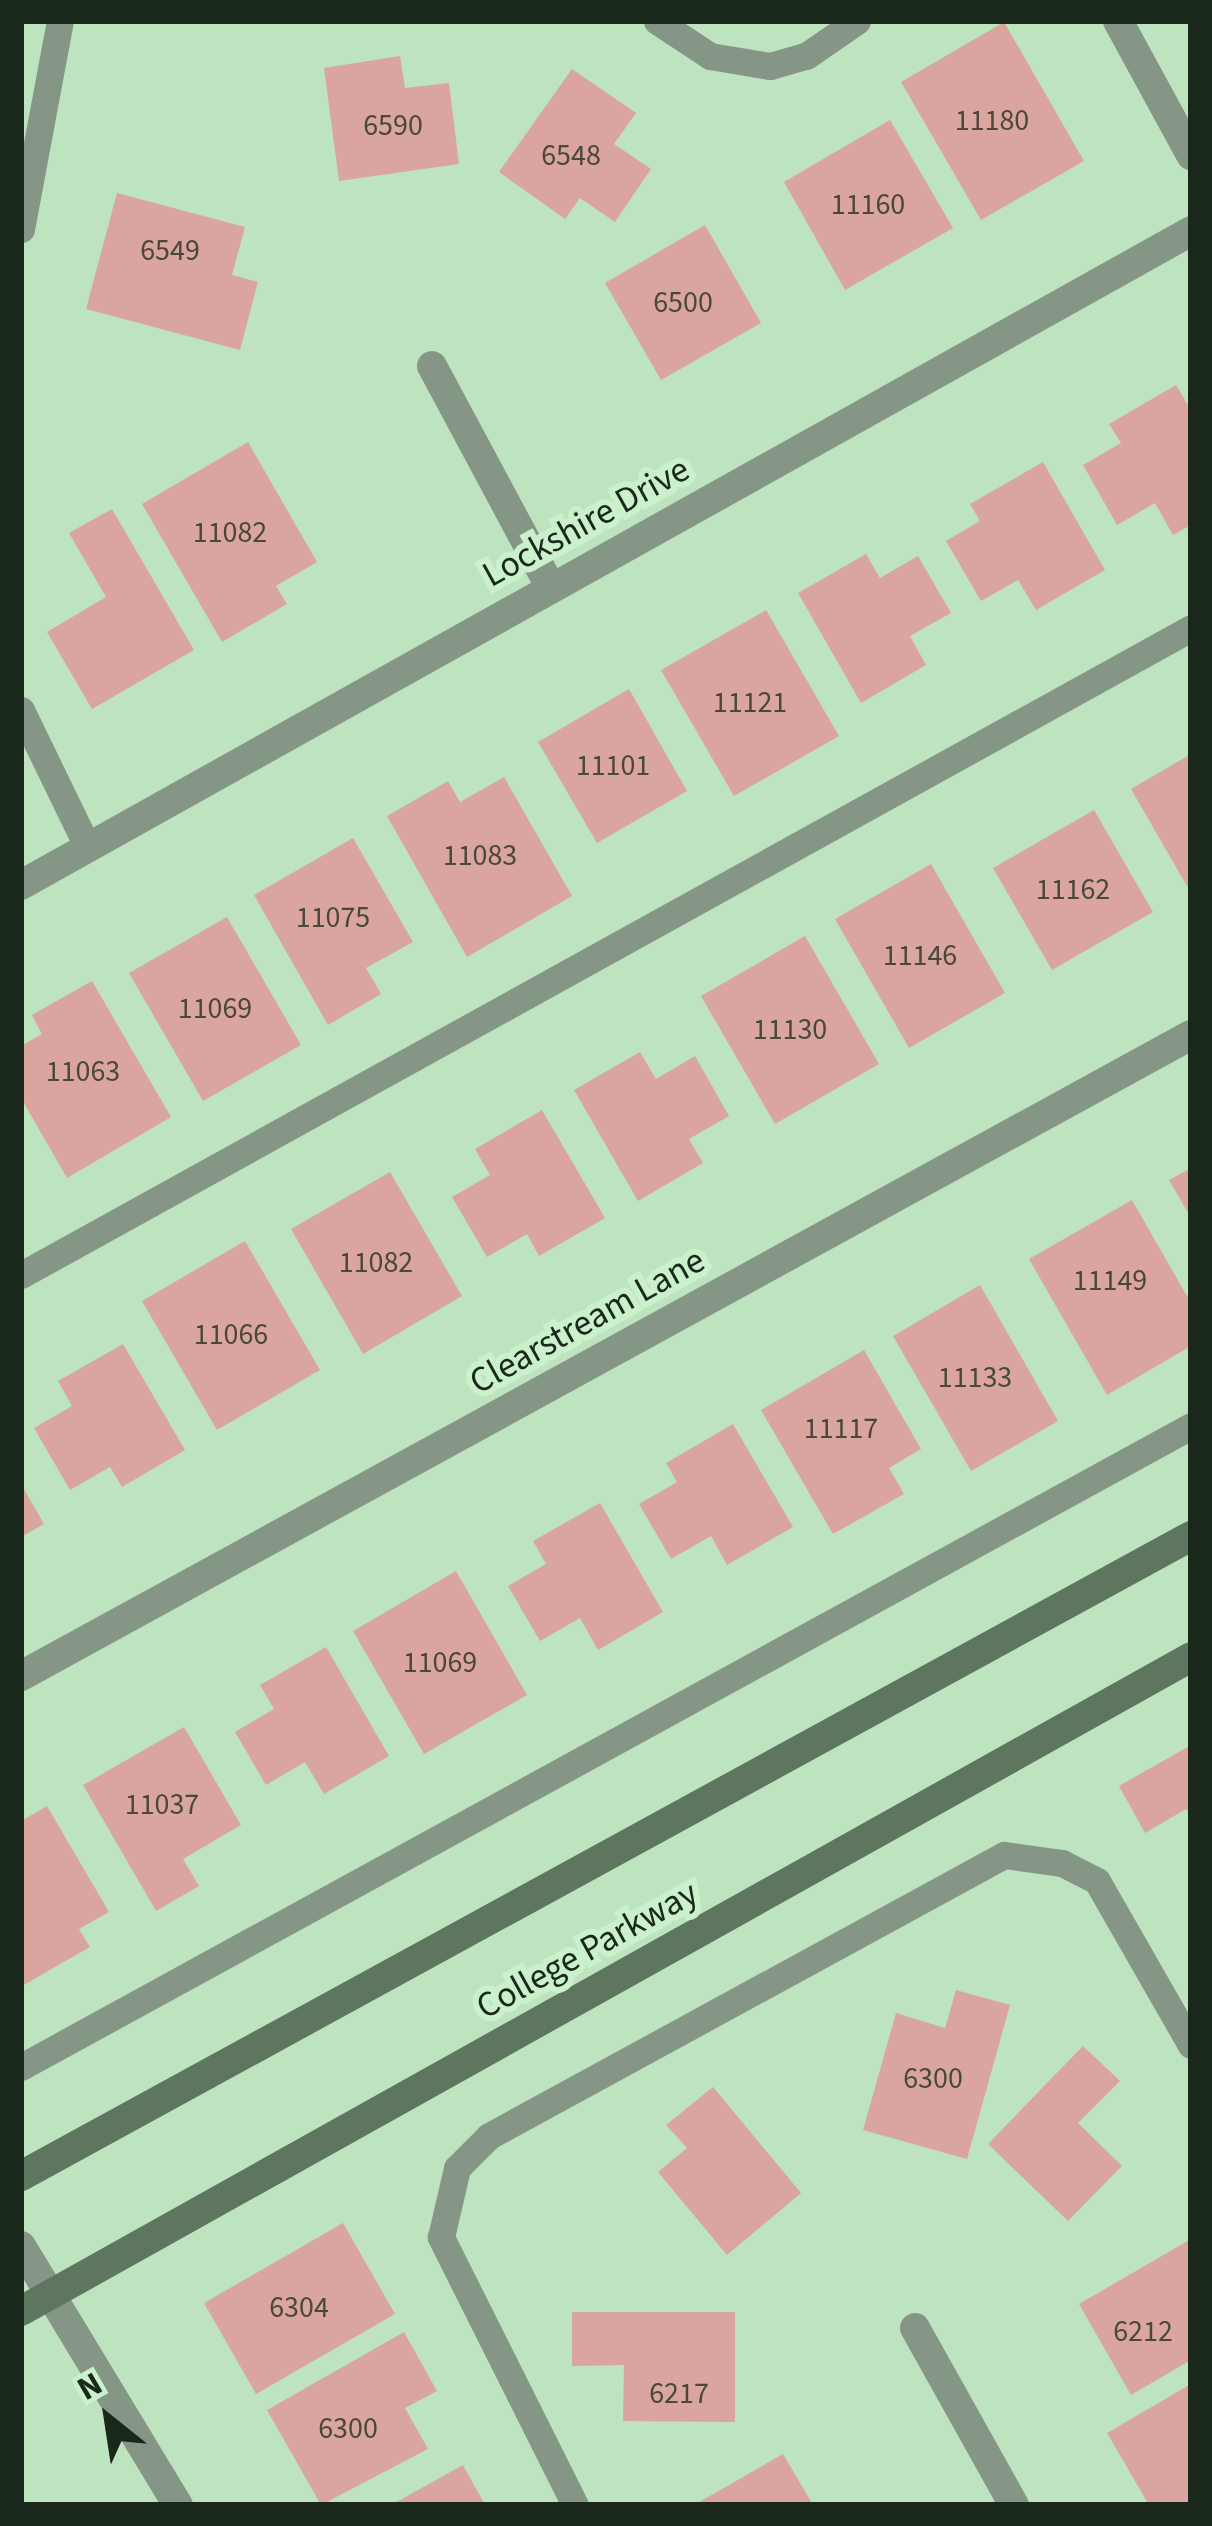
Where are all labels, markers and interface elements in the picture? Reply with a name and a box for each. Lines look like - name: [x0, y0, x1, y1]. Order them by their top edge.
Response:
- house number: 11180: [955, 103, 1029, 139]
- house number: 6590: [363, 108, 423, 144]
- house number: 6548: [541, 138, 601, 174]
- house number: 11160: [831, 187, 905, 223]
- house number: 6549: [140, 233, 200, 269]
- house number: 6500: [653, 285, 713, 321]
- street label: Lockshire Drive: [475, 447, 697, 597]
- house number: 11082: [193, 515, 267, 551]
- house number: 11121: [713, 685, 787, 721]
- house number: 11101: [576, 748, 650, 784]
- house number: 11083: [443, 838, 517, 874]
- house number: 11162: [1036, 872, 1110, 908]
- house number: 11075: [296, 900, 370, 936]
- house number: 11146: [883, 938, 957, 974]
- house number: 11069: [178, 991, 252, 1027]
- house number: 11130: [753, 1012, 827, 1048]
- house number: 11063: [46, 1054, 120, 1090]
- street label: Clearstream Lane: [462, 1239, 712, 1403]
- house number: 11082: [339, 1245, 413, 1281]
- house number: 11149: [1073, 1263, 1147, 1299]
- house number: 11066: [194, 1317, 268, 1353]
- house number: 11133: [938, 1360, 1012, 1396]
- house number: 11117: [804, 1411, 878, 1447]
- house number: 11069: [403, 1645, 477, 1681]
- house number: 11037: [125, 1787, 199, 1823]
- street label: College Parkway: [469, 1871, 705, 2029]
- house number: 6300: [903, 2061, 963, 2097]
- house number: 6304: [269, 2290, 329, 2326]
- house number: 6212: [1113, 2314, 1173, 2350]
- north arrow: [48, 2358, 168, 2478]
- text: N: [68, 2361, 111, 2412]
- house number: 6217: [649, 2376, 709, 2412]
- house number: 6300: [318, 2411, 378, 2447]

